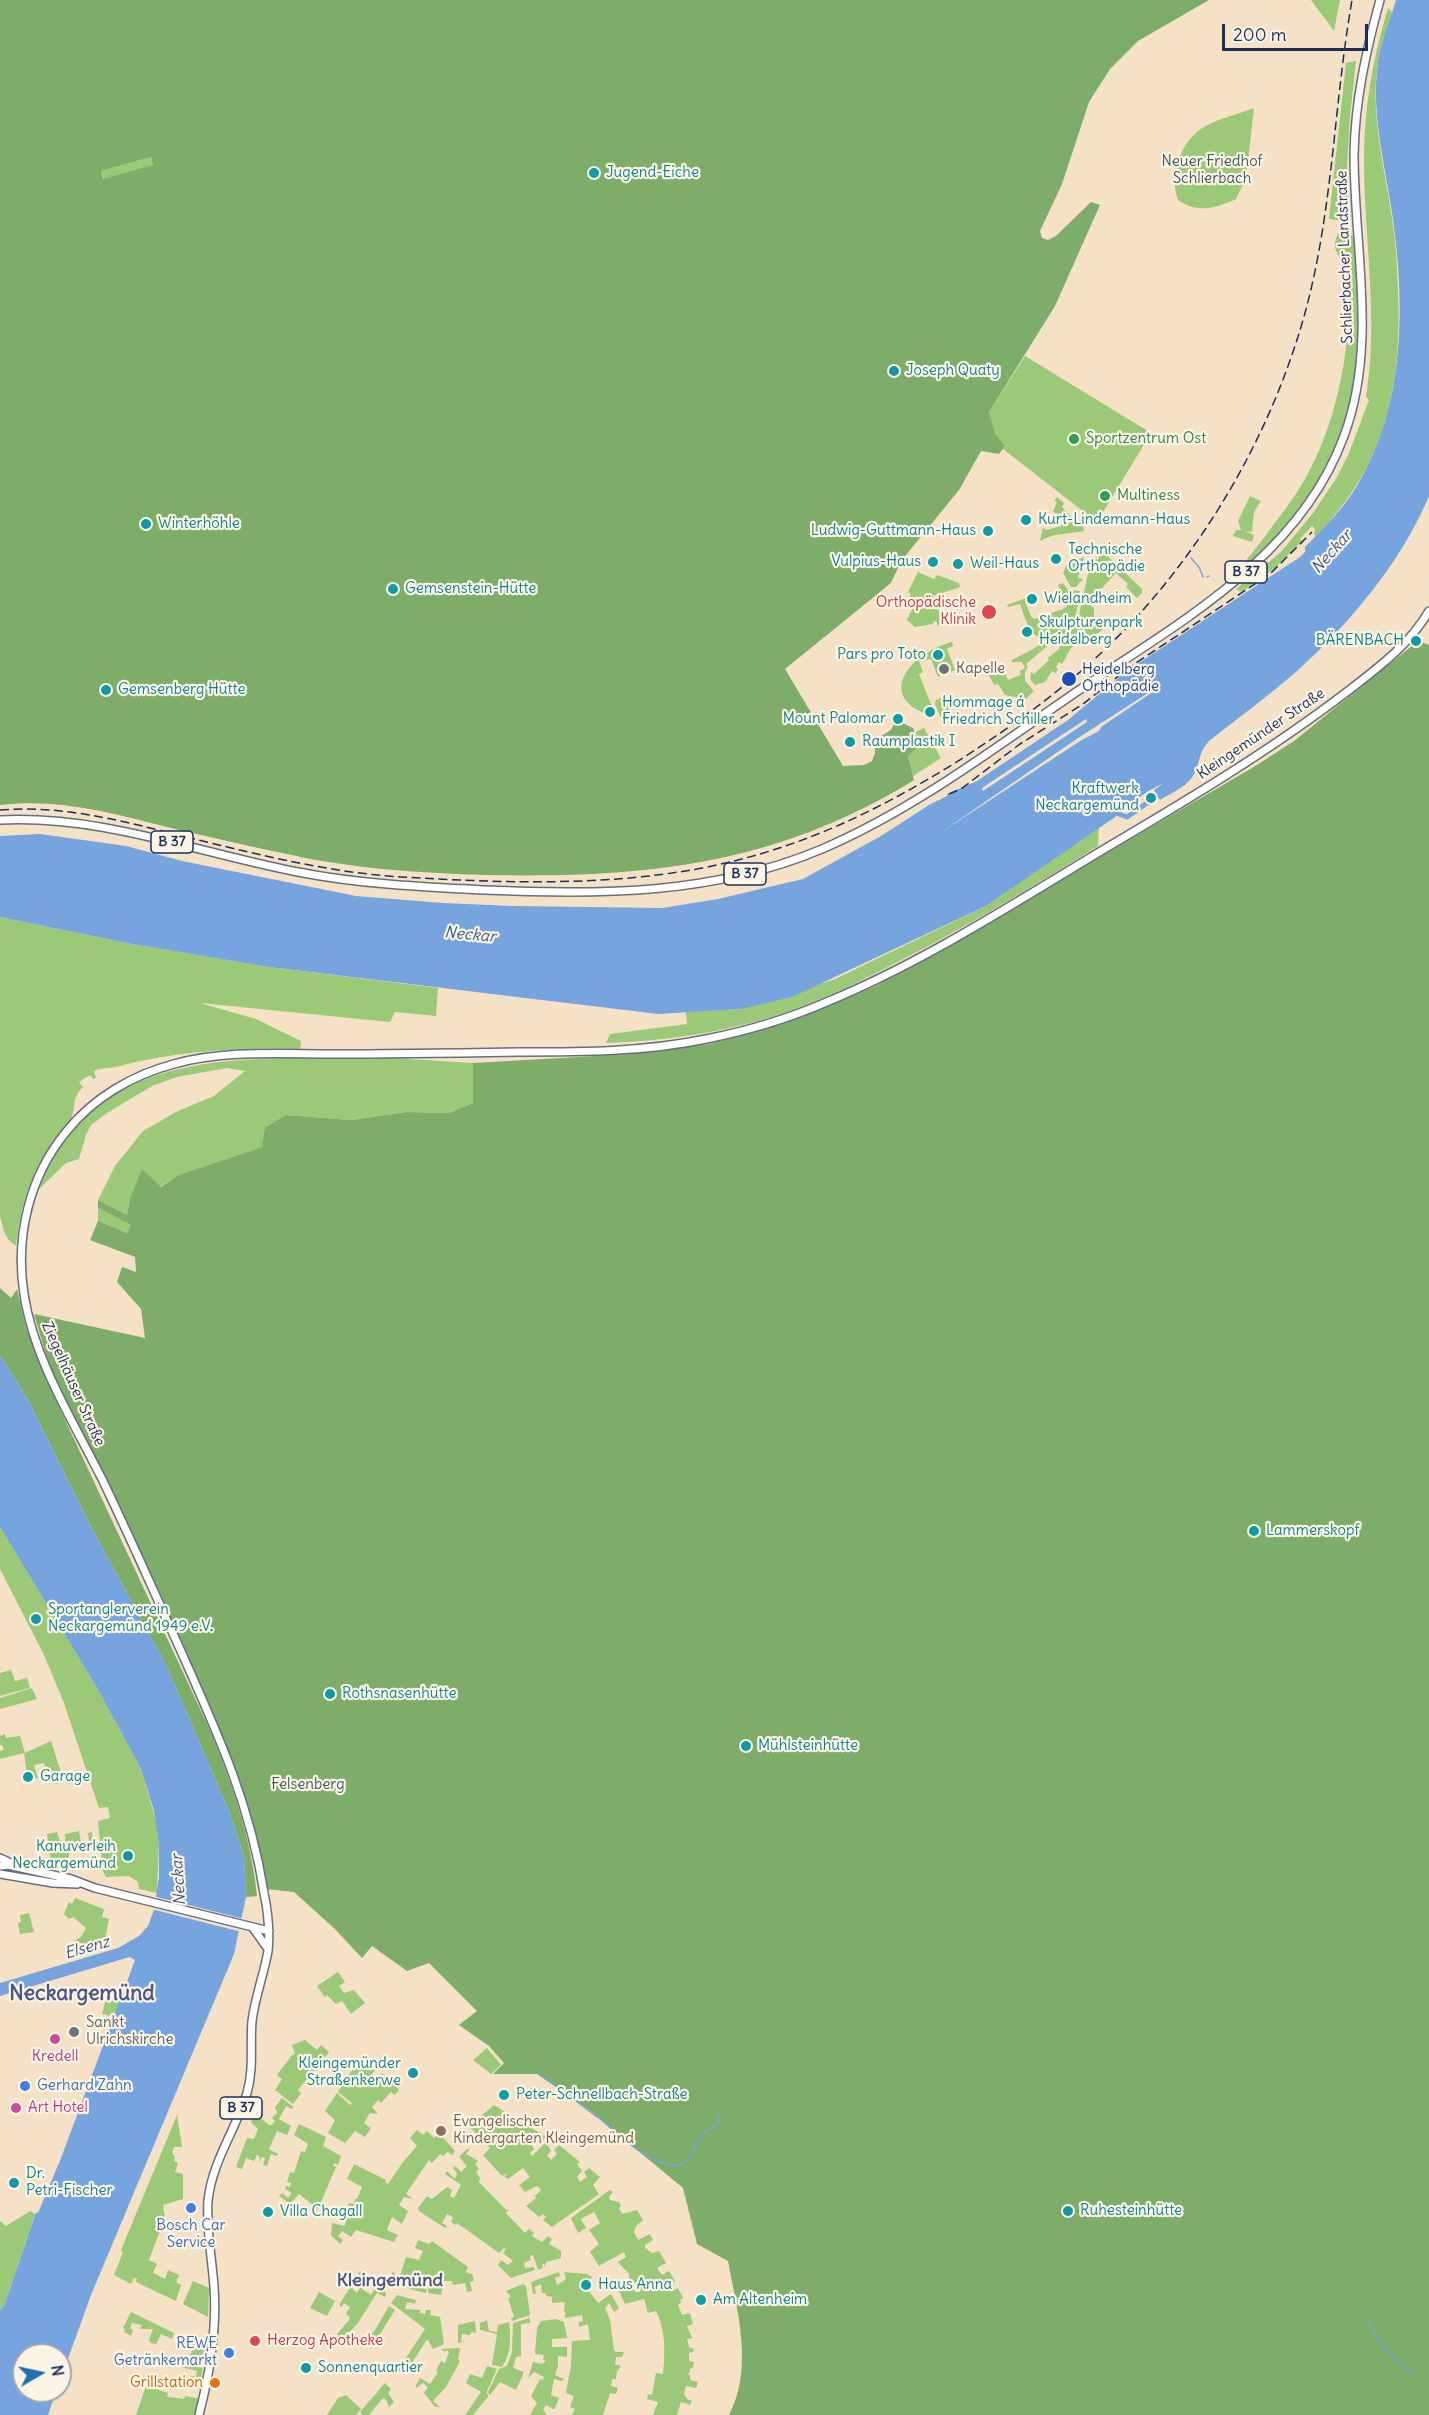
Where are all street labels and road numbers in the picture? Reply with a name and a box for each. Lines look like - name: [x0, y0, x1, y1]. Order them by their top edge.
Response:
- street label: Schlierbacher Landstraße: [1333, 170, 1357, 344]
- road number: B 37: [1225, 561, 1267, 583]
- street label: Kleingemünder Straße: [1194, 685, 1328, 783]
- road number: B 37: [151, 831, 193, 853]
- road number: B 37: [724, 863, 766, 885]
- street label: Ziegelhäuser Straße: [37, 1319, 109, 1449]
- road number: B 37: [220, 2097, 262, 2119]

